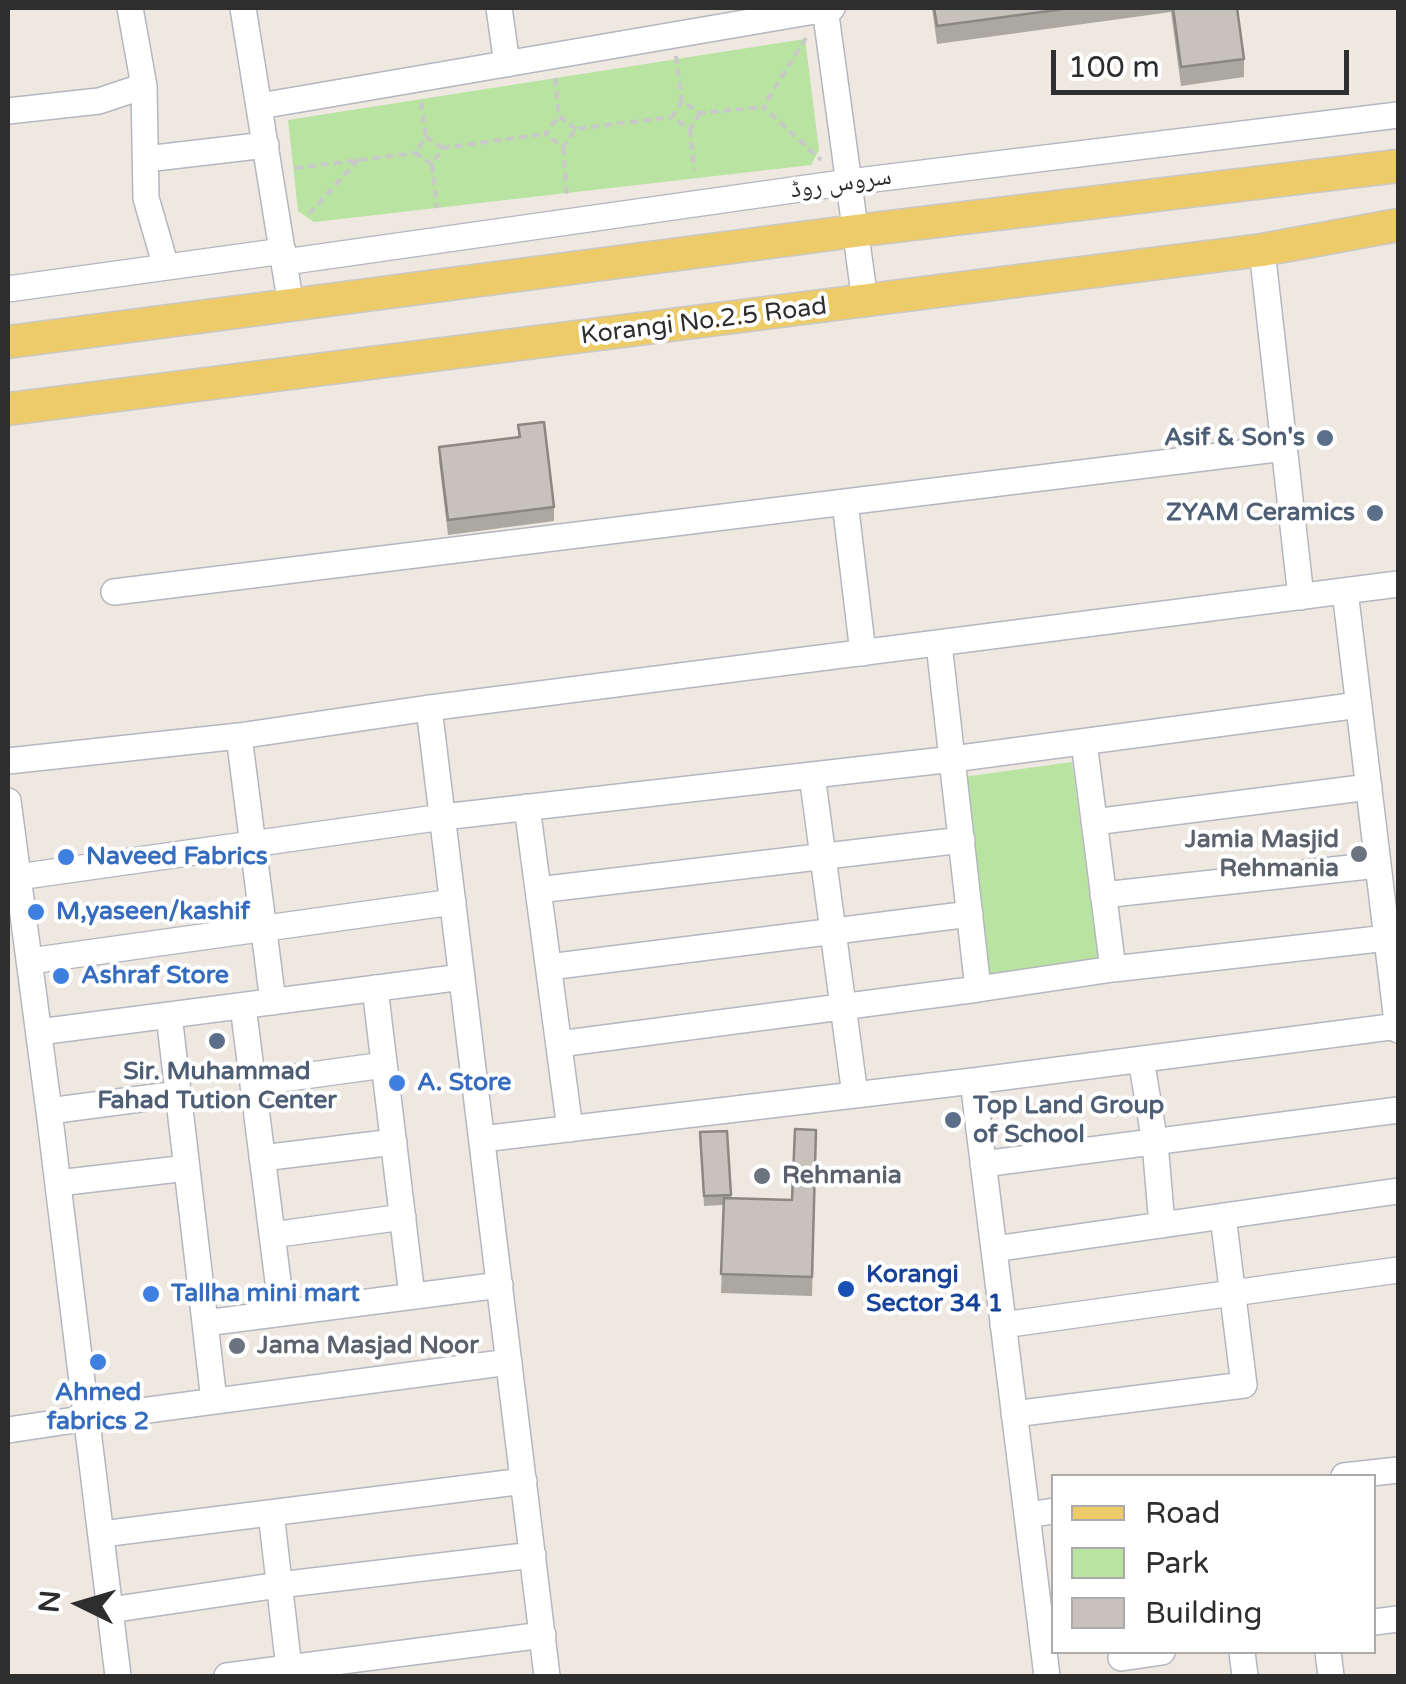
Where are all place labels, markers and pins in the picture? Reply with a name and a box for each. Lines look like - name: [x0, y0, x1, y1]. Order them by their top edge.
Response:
- place label: Asif & Son's: [1164, 423, 1305, 453]
- marker: Asif & Son's: [1314, 427, 1336, 449]
- place label: ZYAM Ceramics: [1166, 498, 1355, 528]
- marker: ZYAM Ceramics: [1364, 502, 1386, 524]
- place label: Jamia Masjid Rehmania: [1185, 825, 1339, 884]
- place label: Naveed Fabrics: [86, 842, 268, 872]
- marker: Jamia Masjid Rehmania: [1348, 843, 1370, 865]
- marker: Naveed Fabrics: [55, 846, 77, 868]
- place label: M,yaseen/kashif: [56, 897, 250, 927]
- marker: M,yaseen/kashif: [25, 901, 47, 923]
- place label: Ashraf Store: [81, 961, 229, 991]
- marker: Ashraf Store: [50, 965, 72, 987]
- marker: Sir. Muhammad Fahad Tution Center: [206, 1030, 228, 1052]
- place label: Sir. Muhammad Fahad Tution Center: [97, 1057, 337, 1116]
- place label: A. Store: [417, 1068, 511, 1098]
- marker: A. Store: [386, 1072, 408, 1094]
- place label: Top Land Group of School: [973, 1091, 1164, 1150]
- marker: Top Land Group of School: [942, 1109, 964, 1131]
- place label: Rehmania: [782, 1161, 902, 1191]
- marker: Rehmania: [751, 1165, 773, 1187]
- place label: Korangi Sector 34 1: [866, 1260, 1003, 1319]
- marker: Korangi Sector 34 1: [835, 1278, 857, 1300]
- place label: Tallha mini mart: [171, 1279, 360, 1309]
- marker: Tallha mini mart: [140, 1283, 162, 1305]
- place label: Jama Masjad Noor: [257, 1331, 479, 1361]
- marker: Jama Masjad Noor: [226, 1335, 248, 1357]
- marker: Ahmed fabrics 2: [87, 1351, 109, 1373]
- place label: Ahmed fabrics 2: [47, 1378, 149, 1437]

